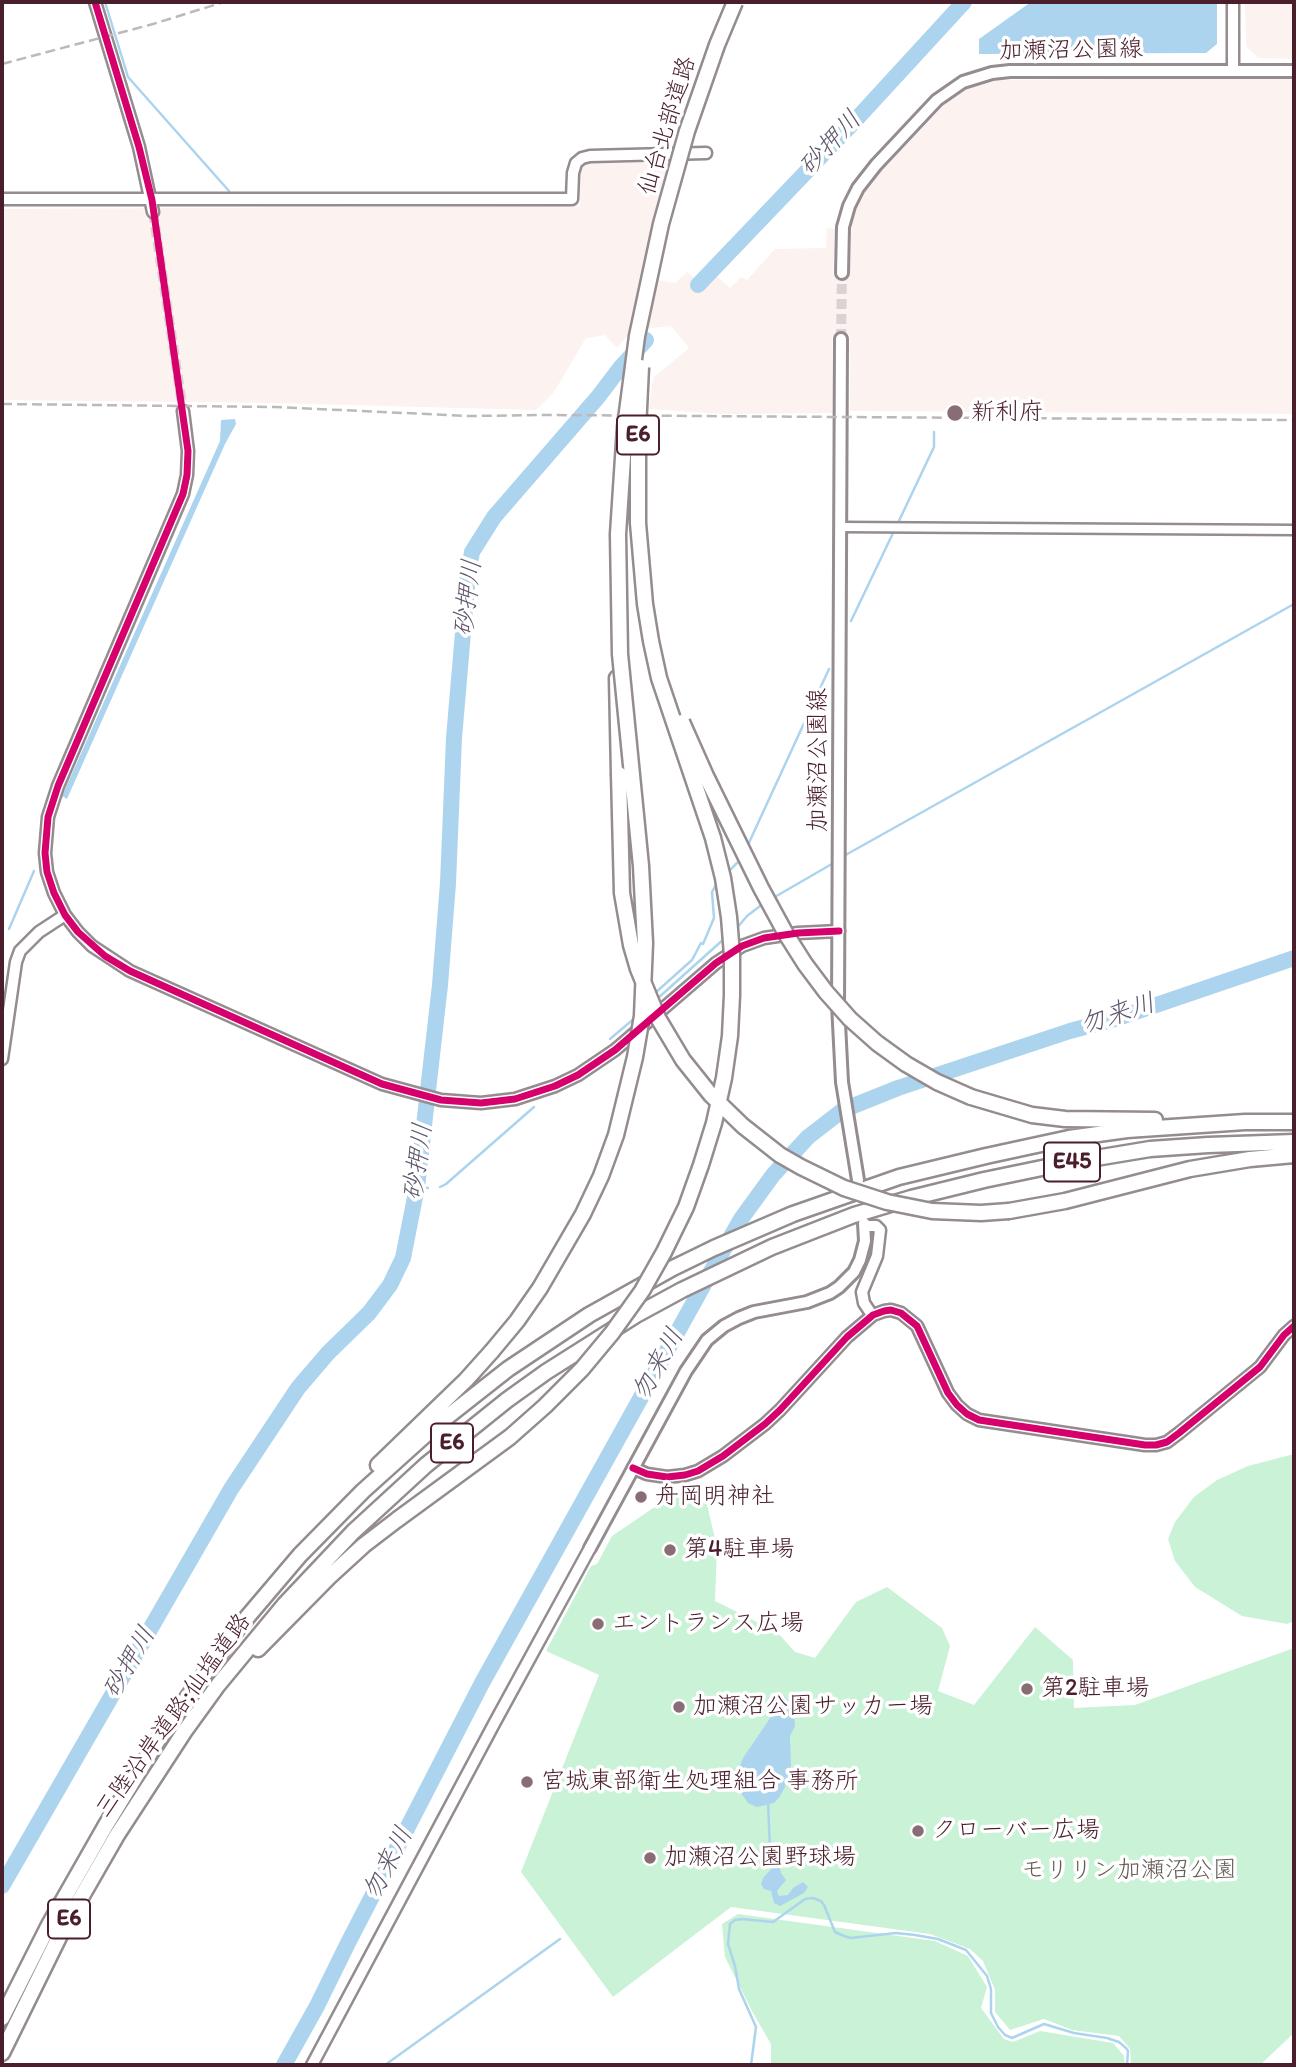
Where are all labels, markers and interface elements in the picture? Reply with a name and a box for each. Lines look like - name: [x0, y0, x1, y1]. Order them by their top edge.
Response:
- street label: 加瀬沼公園線: [999, 35, 1143, 67]
- street label: 仙台北部道路: [633, 53, 703, 199]
- water label: 砂押川: [793, 105, 869, 183]
- place label: 新利府: [971, 399, 1043, 427]
- marker: 新利府: [945, 403, 965, 423]
- road number: E6: [617, 416, 659, 454]
- water label: 砂押川: [449, 557, 489, 639]
- street label: 加瀬沼公園線: [805, 688, 833, 832]
- water label: 勿来川: [1076, 988, 1160, 1042]
- water label: 砂押川: [398, 1121, 440, 1203]
- road number: E45: [1044, 1142, 1100, 1182]
- water label: 勿来川: [626, 1323, 692, 1407]
- road number: E6: [431, 1424, 473, 1462]
- place label: 舟岡明神社: [655, 1483, 775, 1511]
- marker: 舟岡明神社: [633, 1489, 649, 1505]
- place label: 第4駐車場: [684, 1536, 794, 1564]
- marker: 第4駐車場: [662, 1542, 678, 1558]
- street label: 三陸沿岸道路;仙塩道路: [90, 1608, 258, 1824]
- place label: エントランス広場: [612, 1610, 804, 1638]
- marker: エントランス広場: [590, 1616, 606, 1632]
- water label: 砂押川: [97, 1621, 163, 1705]
- place label: 第2駐車場: [1041, 1675, 1150, 1703]
- marker: 第2駐車場: [1019, 1681, 1035, 1697]
- place label: 加瀬沼公園サッカー場: [693, 1693, 933, 1721]
- marker: 加瀬沼公園サッカー場: [671, 1699, 687, 1715]
- place label: 宮城東部衛生処理組合 事務所: [541, 1768, 858, 1796]
- marker: 宮城東部衛生処理組合 事務所: [519, 1774, 535, 1790]
- place label: クローバー広場: [932, 1817, 1100, 1845]
- water label: 勿来川: [357, 1822, 421, 1906]
- marker: クローバー広場: [910, 1823, 926, 1839]
- place label: 加瀬沼公園野球場: [664, 1844, 856, 1872]
- marker: 加瀬沼公園野球場: [642, 1850, 658, 1866]
- park label: モリリン加瀬沼公園: [1021, 1857, 1237, 1885]
- road number: E6: [48, 1900, 90, 1938]

